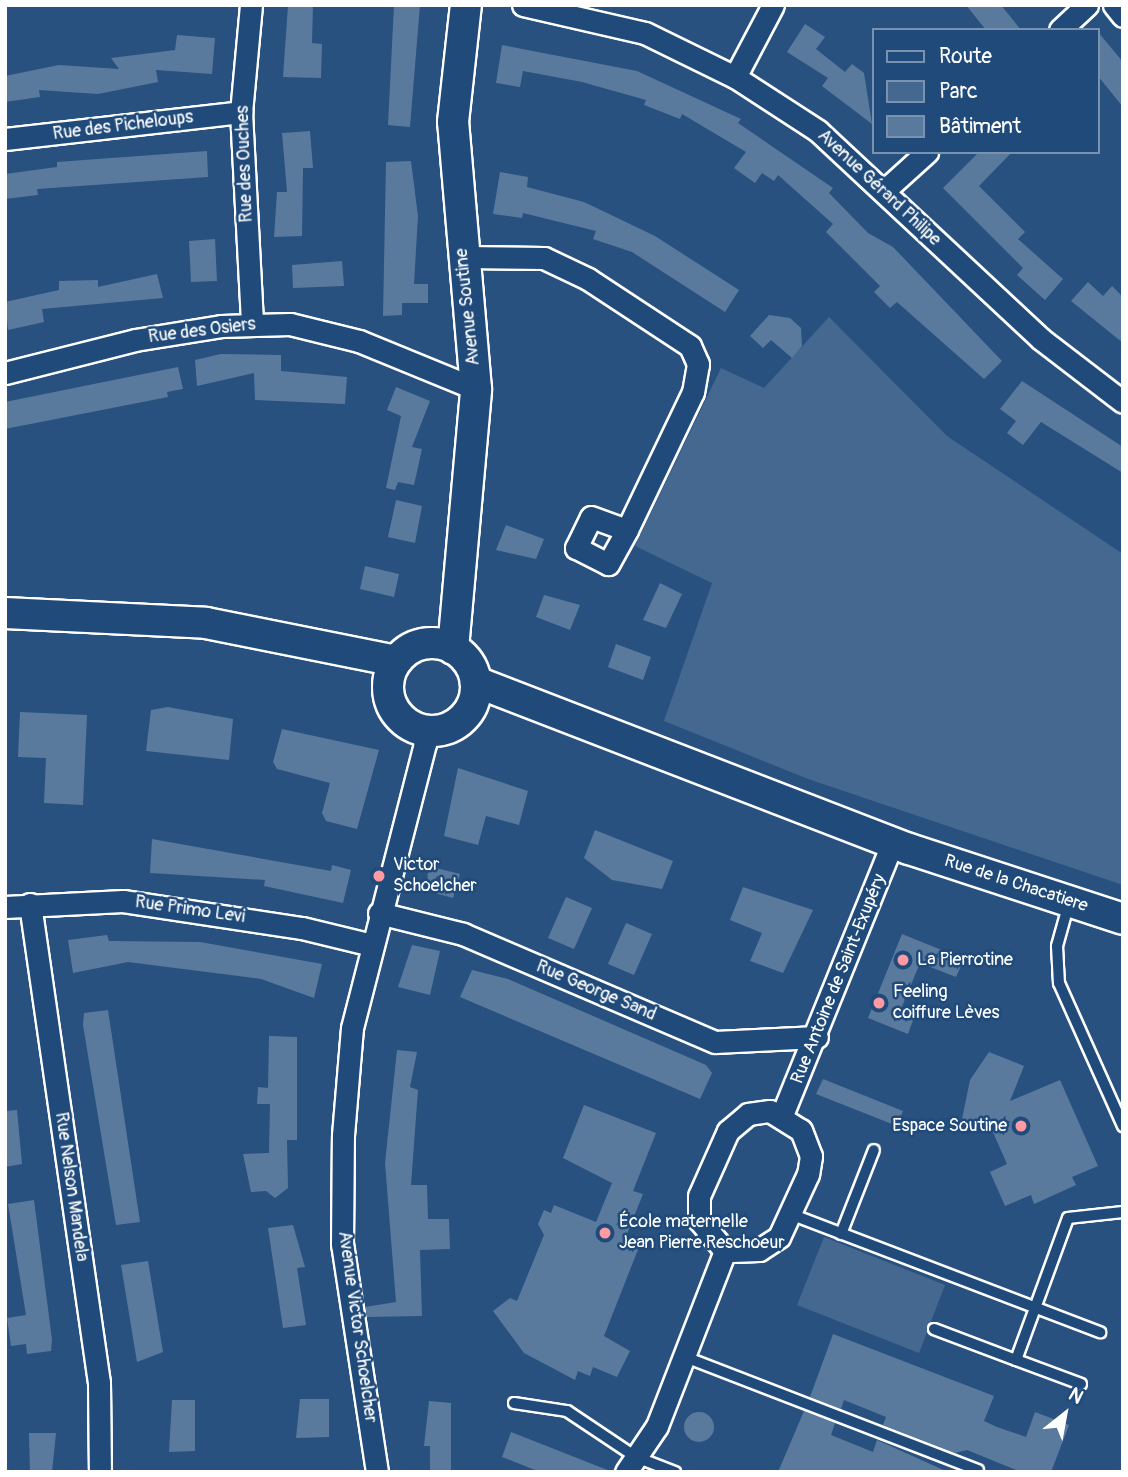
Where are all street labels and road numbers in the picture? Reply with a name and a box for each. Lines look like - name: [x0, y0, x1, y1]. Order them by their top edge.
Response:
- street label: Rue des Ouches: [232, 105, 258, 223]
- street label: Rue des Picheloups: [52, 107, 194, 145]
- street label: Avenue Gérard Philipe: [813, 125, 945, 251]
- street label: Avenue Soutine: [451, 247, 485, 367]
- street label: Rue des Osiers: [147, 314, 257, 348]
- street label: Rue de la Chacatiere: [941, 851, 1091, 917]
- street label: Rue Antoine de Saint-Exupéry: [787, 871, 891, 1087]
- street label: Rue Primo Levi: [134, 892, 246, 928]
- street label: Rue George Sand: [533, 956, 659, 1026]
- street label: Rue Nelson Mandela: [50, 1111, 92, 1263]
- street label: Avenue Victor Schoelcher: [333, 1230, 381, 1424]

